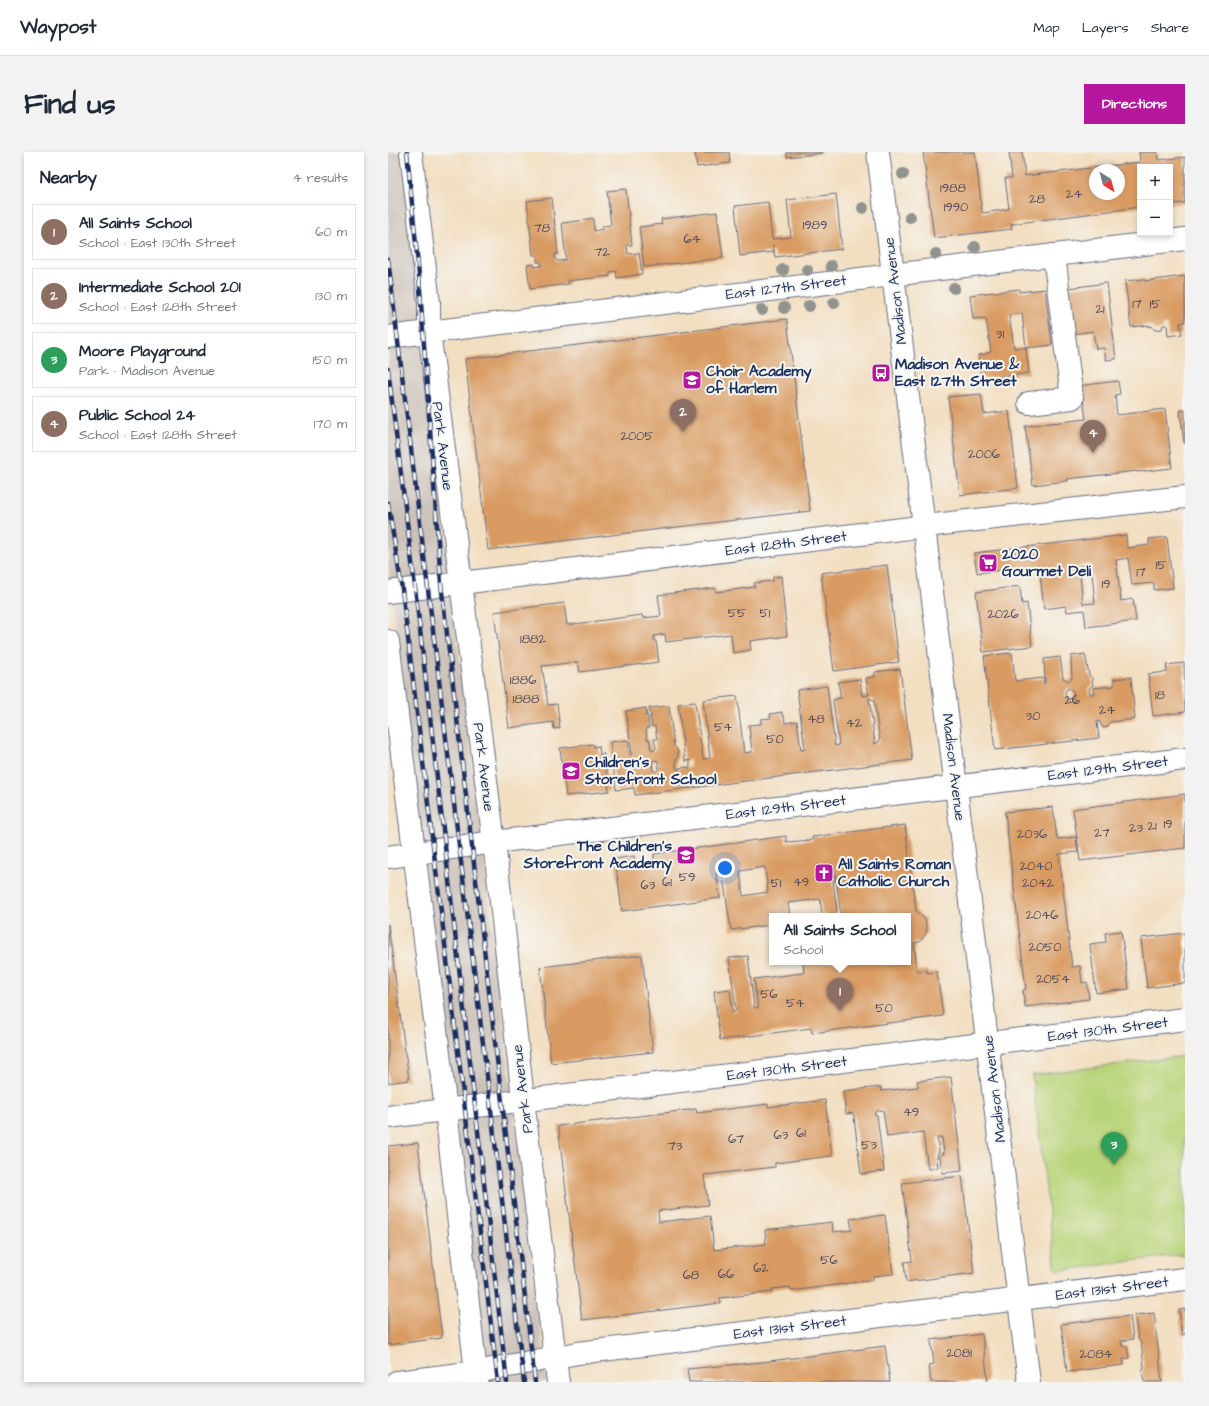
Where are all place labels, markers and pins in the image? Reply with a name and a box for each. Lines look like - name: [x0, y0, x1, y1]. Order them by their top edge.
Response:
- place label: Madison Avenue & East 127th Street: [895, 354, 1020, 392]
- place label: Choir Academy of Harlem: [706, 361, 812, 399]
- bus stop icon: Madison Avenue & East 127th Street: [870, 362, 892, 384]
- school or university icon: Choir Academy of Harlem: [681, 369, 703, 391]
- pin: 2: [670, 399, 696, 432]
- pin: 4: [1080, 420, 1106, 453]
- place label: 2020 Gourmet Deli: [1001, 544, 1092, 582]
- supermarket icon: 2020 Gourmet Deli: [977, 552, 999, 574]
- place label: Children's Storefront School: [584, 752, 717, 790]
- school or university icon: Children's Storefront School: [560, 760, 582, 782]
- place label: The Children's Storefront Academy: [523, 836, 673, 875]
- school or university icon: The Children's Storefront Academy: [675, 844, 697, 866]
- place label: All Saints Roman Catholic Church: [838, 854, 951, 892]
- church icon: All Saints Roman Catholic Church: [813, 862, 835, 884]
- pin: 1: [827, 978, 853, 1011]
- pin: 3: [1101, 1132, 1127, 1165]

